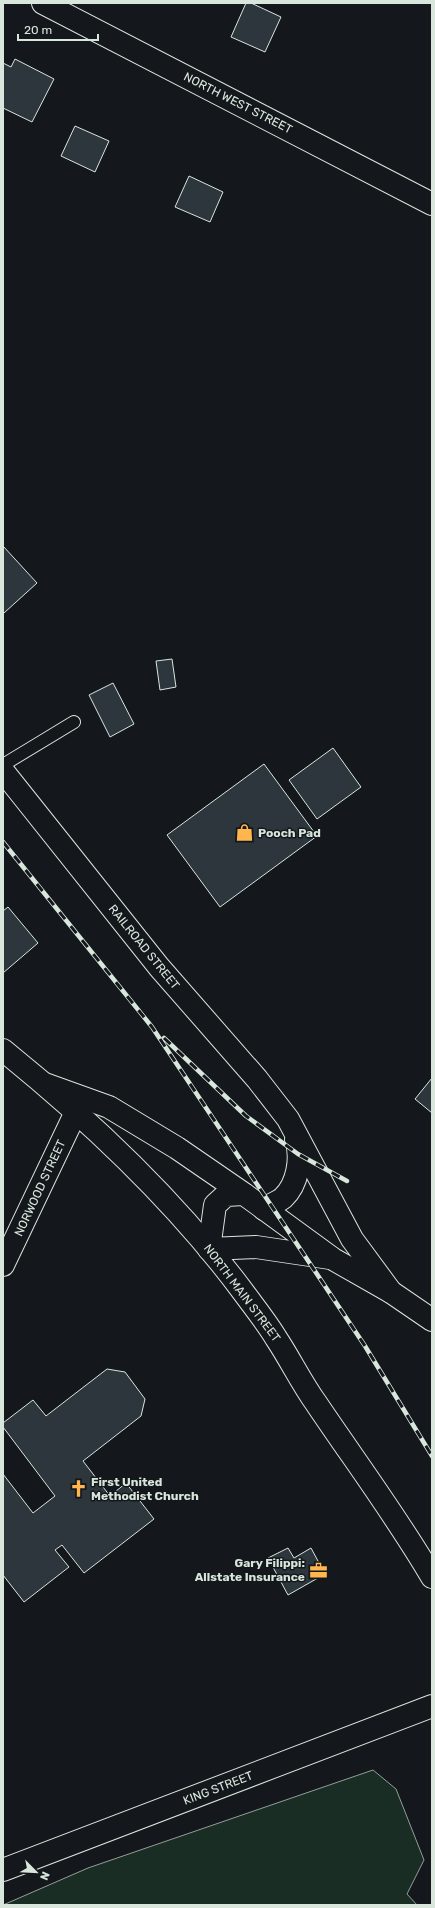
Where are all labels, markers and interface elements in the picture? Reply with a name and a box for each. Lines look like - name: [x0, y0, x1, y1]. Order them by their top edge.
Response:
- scale bar: [18, 16, 98, 42]
- text: 20 m: [24, 23, 52, 37]
- street label: NORTH WEST STREET: [181, 70, 295, 136]
- shop icon: Pooch Pad: [235, 823, 255, 843]
- place label: Pooch Pad: [258, 826, 321, 840]
- street label: RAILROAD STREET: [106, 902, 182, 992]
- street label: NORWOOD STREET: [12, 1137, 69, 1238]
- street label: NORTH MAIN STREET: [201, 1241, 283, 1345]
- place label: First United Methodist Church: [91, 1475, 199, 1503]
- church icon: First United Methodist Church: [68, 1479, 88, 1499]
- place label: Gary Filippi: Allstate Insurance: [195, 1556, 305, 1584]
- office icon: Gary Filippi: Allstate Insurance: [308, 1560, 328, 1580]
- street label: KING STREET: [181, 1768, 255, 1808]
- north arrow: [16, 1852, 56, 1892]
- text: N: [37, 1870, 52, 1882]

